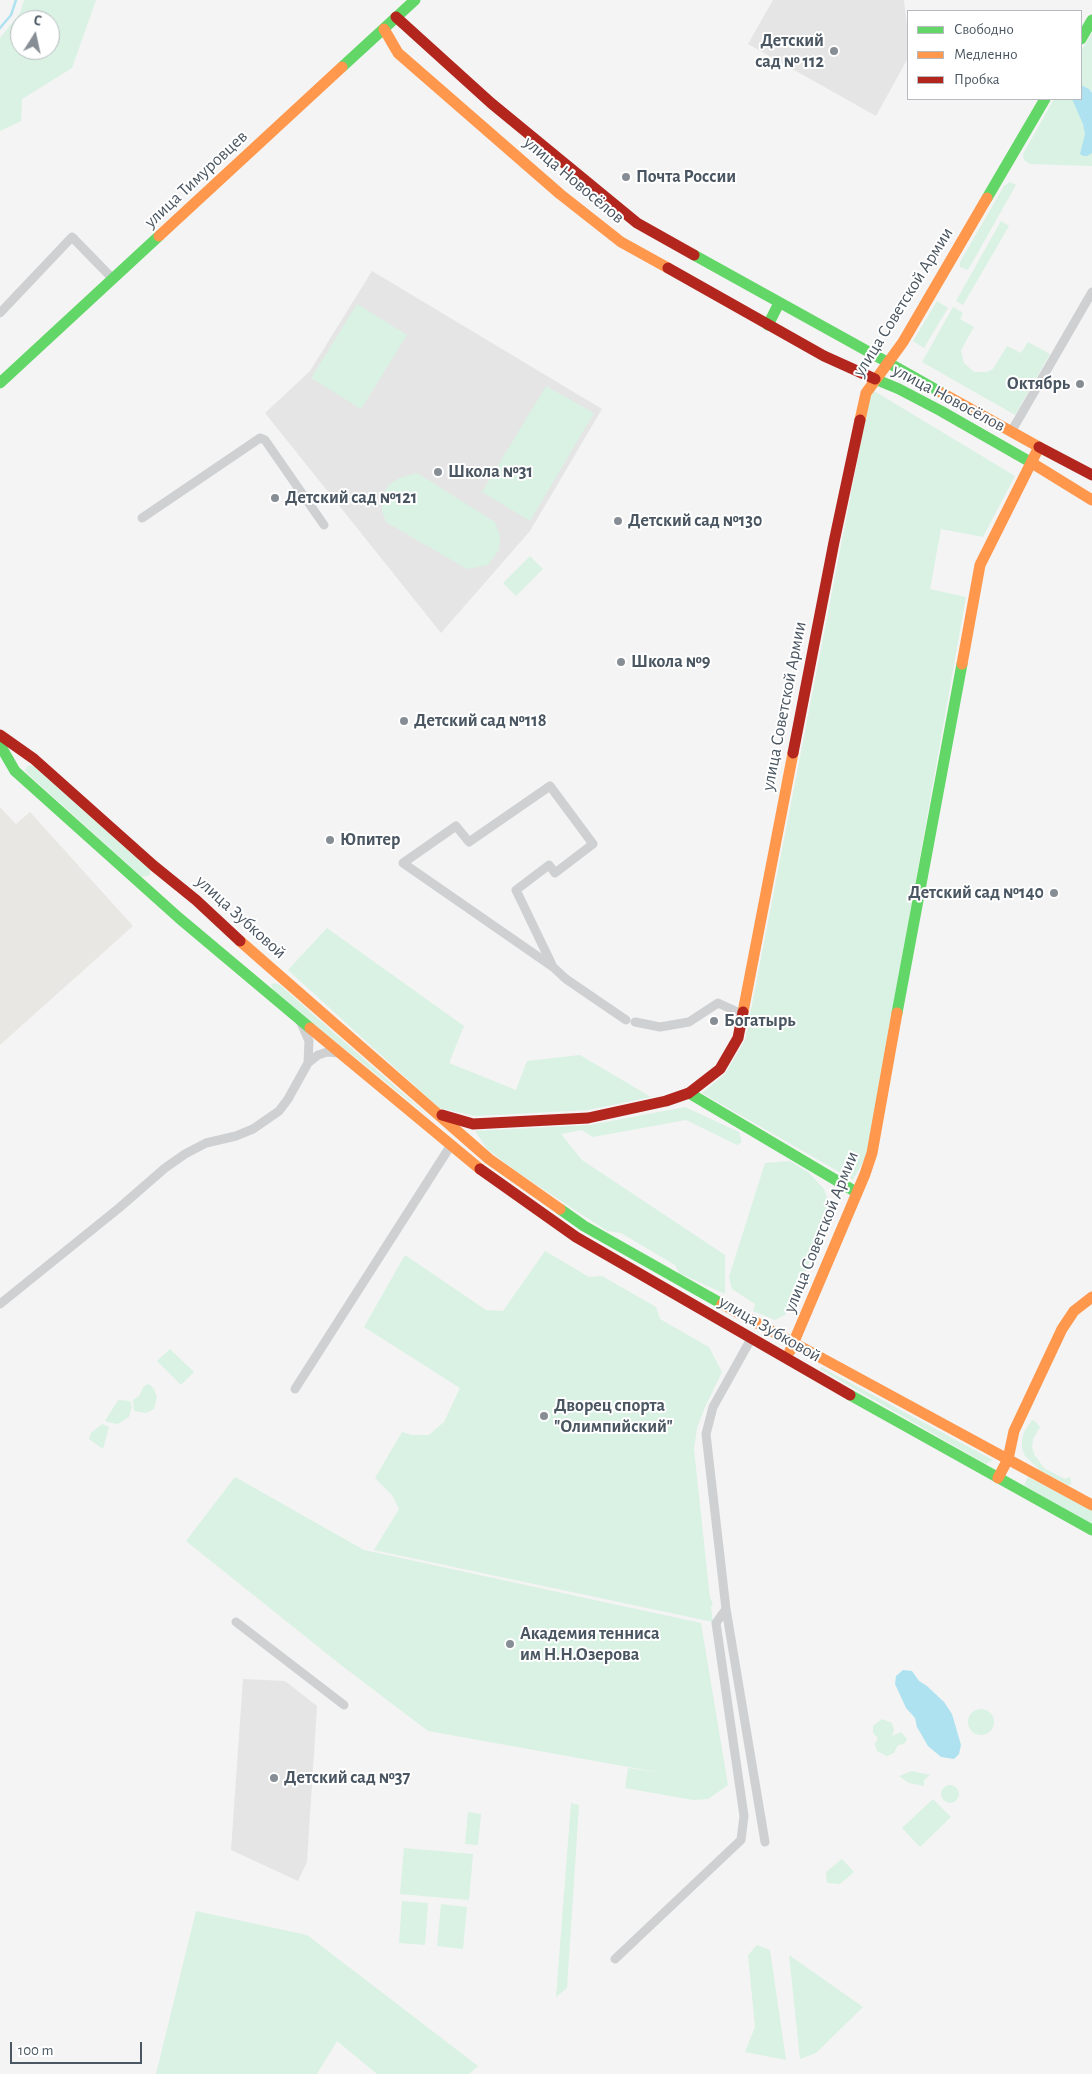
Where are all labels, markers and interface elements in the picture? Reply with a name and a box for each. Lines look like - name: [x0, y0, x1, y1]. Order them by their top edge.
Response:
- north arrow: [10, 10, 60, 60]
- legend: [907, 10, 1082, 100]
- text: С: [32, 14, 42, 29]
- text: Свободно: [954, 22, 1014, 37]
- place label: Детский сад № 112: [755, 30, 824, 72]
- marker: Детский сад № 112: [828, 45, 840, 57]
- text: Медленно: [954, 47, 1018, 62]
- text: Пробка: [954, 72, 1000, 87]
- street label: улица Тимуровцев: [140, 126, 252, 232]
- street label: улица Новосёлов: [519, 132, 629, 228]
- place label: Почта России: [636, 166, 736, 188]
- marker: Почта России: [620, 171, 632, 183]
- street label: улица Советской Армии: [848, 223, 958, 381]
- street label: улица Новосёлов: [889, 359, 1009, 437]
- place label: Октябрь: [1007, 373, 1070, 395]
- marker: Октябрь: [1074, 378, 1086, 390]
- place label: Школа №31: [448, 461, 533, 483]
- marker: Школа №31: [432, 466, 444, 478]
- place label: Детский сад №121: [285, 487, 417, 509]
- marker: Детский сад №121: [269, 492, 281, 504]
- place label: Детский сад №130: [628, 510, 762, 532]
- marker: Детский сад №130: [612, 515, 624, 527]
- street label: улица Советской Армии: [757, 619, 811, 793]
- place label: Школа №9: [631, 651, 710, 673]
- marker: Школа №9: [615, 656, 627, 668]
- place label: Детский сад №118: [414, 710, 547, 732]
- marker: Детский сад №118: [398, 715, 410, 727]
- place label: Юпитер: [340, 829, 400, 851]
- marker: Юпитер: [324, 834, 336, 846]
- street label: улица Зубковой: [191, 871, 291, 963]
- place label: Детский сад №140: [908, 882, 1044, 904]
- marker: Детский сад №140: [1048, 887, 1060, 899]
- place label: Богатырь: [724, 1010, 795, 1032]
- marker: Богатырь: [708, 1015, 720, 1027]
- street label: улица Советской Армии: [779, 1148, 863, 1316]
- street label: улица Зубковой: [715, 1291, 825, 1367]
- place label: Дворец спорта "Олимпийский": [554, 1395, 673, 1438]
- marker: Дворец спорта "Олимпийский": [538, 1410, 550, 1422]
- place label: Академия тенниса им Н.Н.Озерова: [520, 1623, 659, 1666]
- marker: Академия тенниса им Н.Н.Озерова: [504, 1638, 516, 1650]
- place label: Детский сад №37: [284, 1767, 410, 1789]
- marker: Детский сад №37: [268, 1772, 280, 1784]
- scale bar: [12, 2032, 145, 2064]
- text: 100 m: [18, 2043, 53, 2058]

